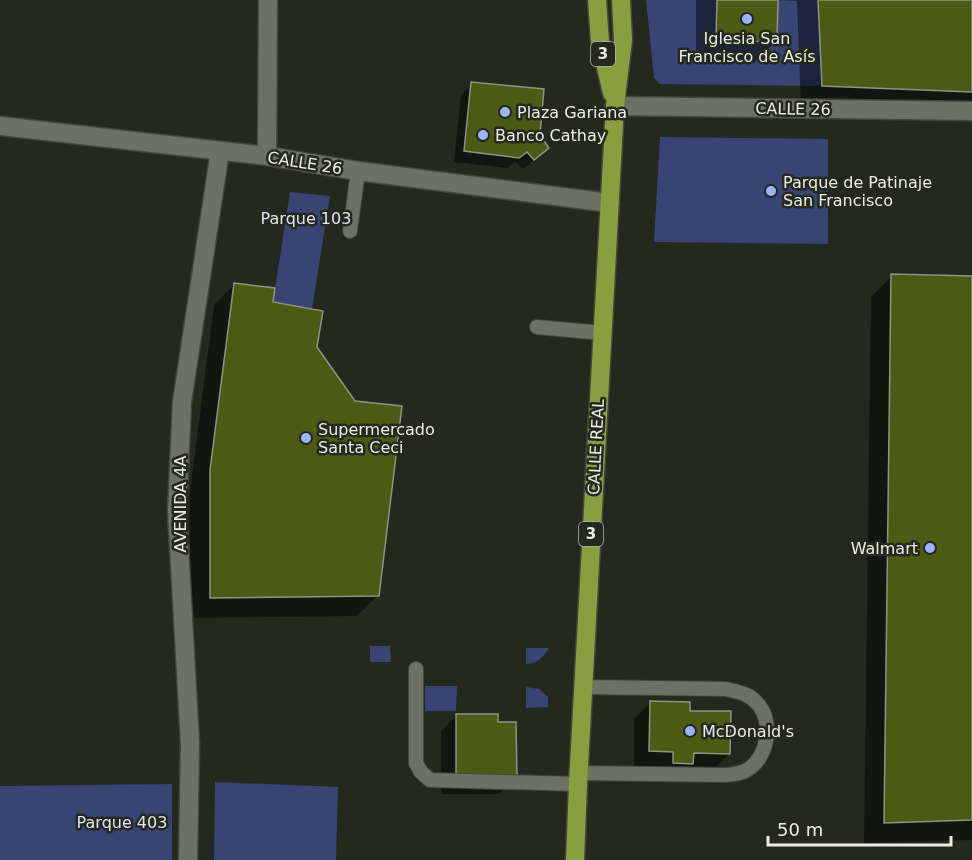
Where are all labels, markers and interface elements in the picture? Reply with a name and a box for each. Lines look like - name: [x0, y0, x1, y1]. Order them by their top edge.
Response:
- marker: Iglesia San Francisco de Asís: [740, 12, 754, 26]
- place label: Iglesia San Francisco de Asís: [679, 29, 815, 66]
- road number: 3: [591, 42, 615, 66]
- street label: CALLE 26: [755, 99, 831, 119]
- place label: Plaza Gariana: [517, 103, 627, 122]
- marker: Plaza Gariana: [498, 105, 512, 119]
- place label: Banco Cathay: [495, 126, 606, 145]
- marker: Banco Cathay: [476, 128, 490, 142]
- street label: CALLE 26: [266, 148, 344, 178]
- place label: Parque de Patinaje San Francisco: [783, 173, 932, 210]
- marker: Parque de Patinaje San Francisco: [764, 184, 778, 198]
- park label: Parque 103: [261, 209, 351, 228]
- street label: CALLE REAL: [584, 398, 608, 496]
- place label: Supermercado Santa Ceci: [318, 420, 435, 457]
- marker: Supermercado Santa Ceci: [299, 431, 313, 445]
- street label: AVENIDA 4A: [171, 456, 190, 552]
- road number: 3: [579, 522, 603, 546]
- place label: Walmart: [851, 539, 918, 558]
- marker: Walmart: [923, 541, 937, 555]
- place label: McDonald's: [702, 722, 794, 741]
- marker: McDonald's: [683, 724, 697, 738]
- scale bar: [768, 809, 951, 847]
- park label: Parque 403: [77, 813, 167, 832]
- text: 50 m: [777, 819, 823, 840]

